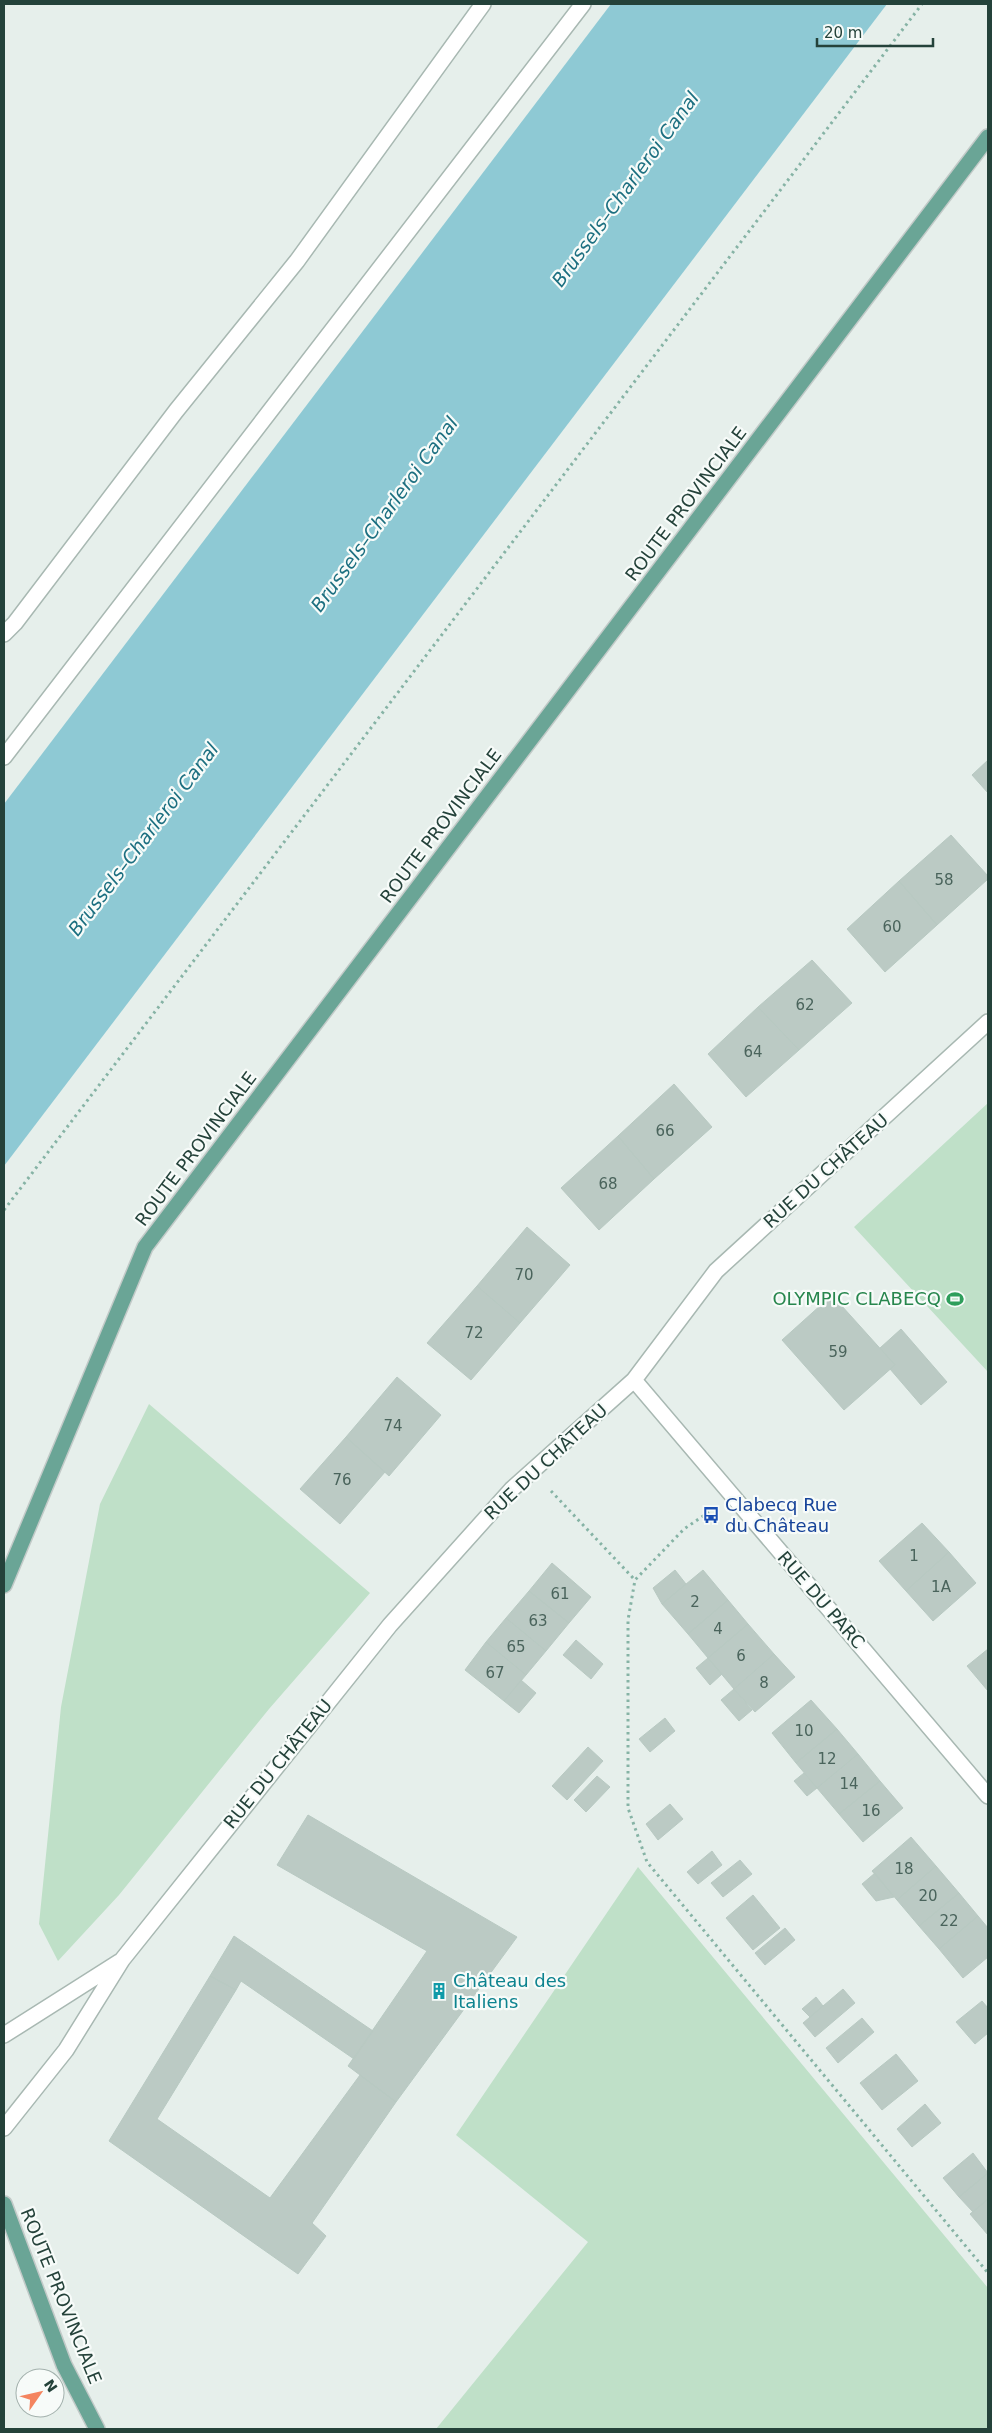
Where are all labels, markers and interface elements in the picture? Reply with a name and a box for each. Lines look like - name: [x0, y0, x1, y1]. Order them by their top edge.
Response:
- scale bar: [817, 15, 933, 47]
- text: 20 m: [824, 24, 862, 42]
- water label: Brussels–Charleroi Canal: [547, 87, 704, 291]
- water label: Brussels–Charleroi Canal: [306, 412, 463, 616]
- street label: ROUTE PROVINCIALE: [621, 422, 751, 585]
- water label: Brussels–Charleroi Canal: [63, 738, 223, 940]
- street label: ROUTE PROVINCIALE: [376, 744, 506, 907]
- house number: 58: [934, 871, 954, 889]
- house number: 60: [882, 918, 902, 936]
- house number: 62: [795, 996, 815, 1014]
- house number: 64: [743, 1043, 763, 1061]
- street label: ROUTE PROVINCIALE: [131, 1067, 261, 1230]
- street label: RUE DU CHÂTEAU: [759, 1109, 892, 1232]
- house number: 66: [655, 1122, 675, 1140]
- house number: 68: [598, 1175, 618, 1193]
- house number: 70: [514, 1266, 534, 1284]
- place label: OLYMPIC CLABECQ: [772, 1288, 941, 1309]
- sports icon: OLYMPIC CLABECQ: [945, 1289, 965, 1309]
- house number: 72: [464, 1324, 484, 1342]
- house number: 59: [828, 1343, 848, 1361]
- street label: RUE DU CHÂTEAU: [480, 1399, 611, 1524]
- house number: 74: [383, 1417, 403, 1435]
- house number: 76: [332, 1471, 352, 1489]
- place label: Clabecq Rue du Château: [725, 1494, 837, 1536]
- bus stop icon: Clabecq Rue du Château: [701, 1505, 721, 1525]
- street label: RUE DU PARC: [774, 1547, 869, 1652]
- house number: 1: [909, 1547, 919, 1565]
- house number: 1A: [931, 1578, 952, 1596]
- house number: 61: [550, 1585, 570, 1603]
- house number: 2: [690, 1593, 700, 1611]
- house number: 63: [528, 1612, 548, 1630]
- house number: 4: [713, 1620, 723, 1638]
- house number: 65: [506, 1638, 526, 1656]
- house number: 6: [736, 1647, 746, 1665]
- house number: 67: [485, 1664, 505, 1682]
- house number: 8: [759, 1674, 769, 1692]
- street label: RUE DU CHÂTEAU: [219, 1695, 336, 1833]
- house number: 10: [794, 1722, 814, 1740]
- house number: 12: [817, 1750, 837, 1768]
- house number: 14: [839, 1775, 859, 1793]
- house number: 16: [861, 1802, 881, 1820]
- house number: 18: [894, 1860, 914, 1878]
- house number: 20: [918, 1887, 938, 1905]
- house number: 22: [939, 1912, 959, 1930]
- place label: Château des Italiens: [453, 1970, 566, 2012]
- building icon: Château des Italiens: [429, 1981, 449, 2001]
- street label: ROUTE PROVINCIALE: [16, 2205, 106, 2387]
- north arrow: [15, 2368, 65, 2418]

